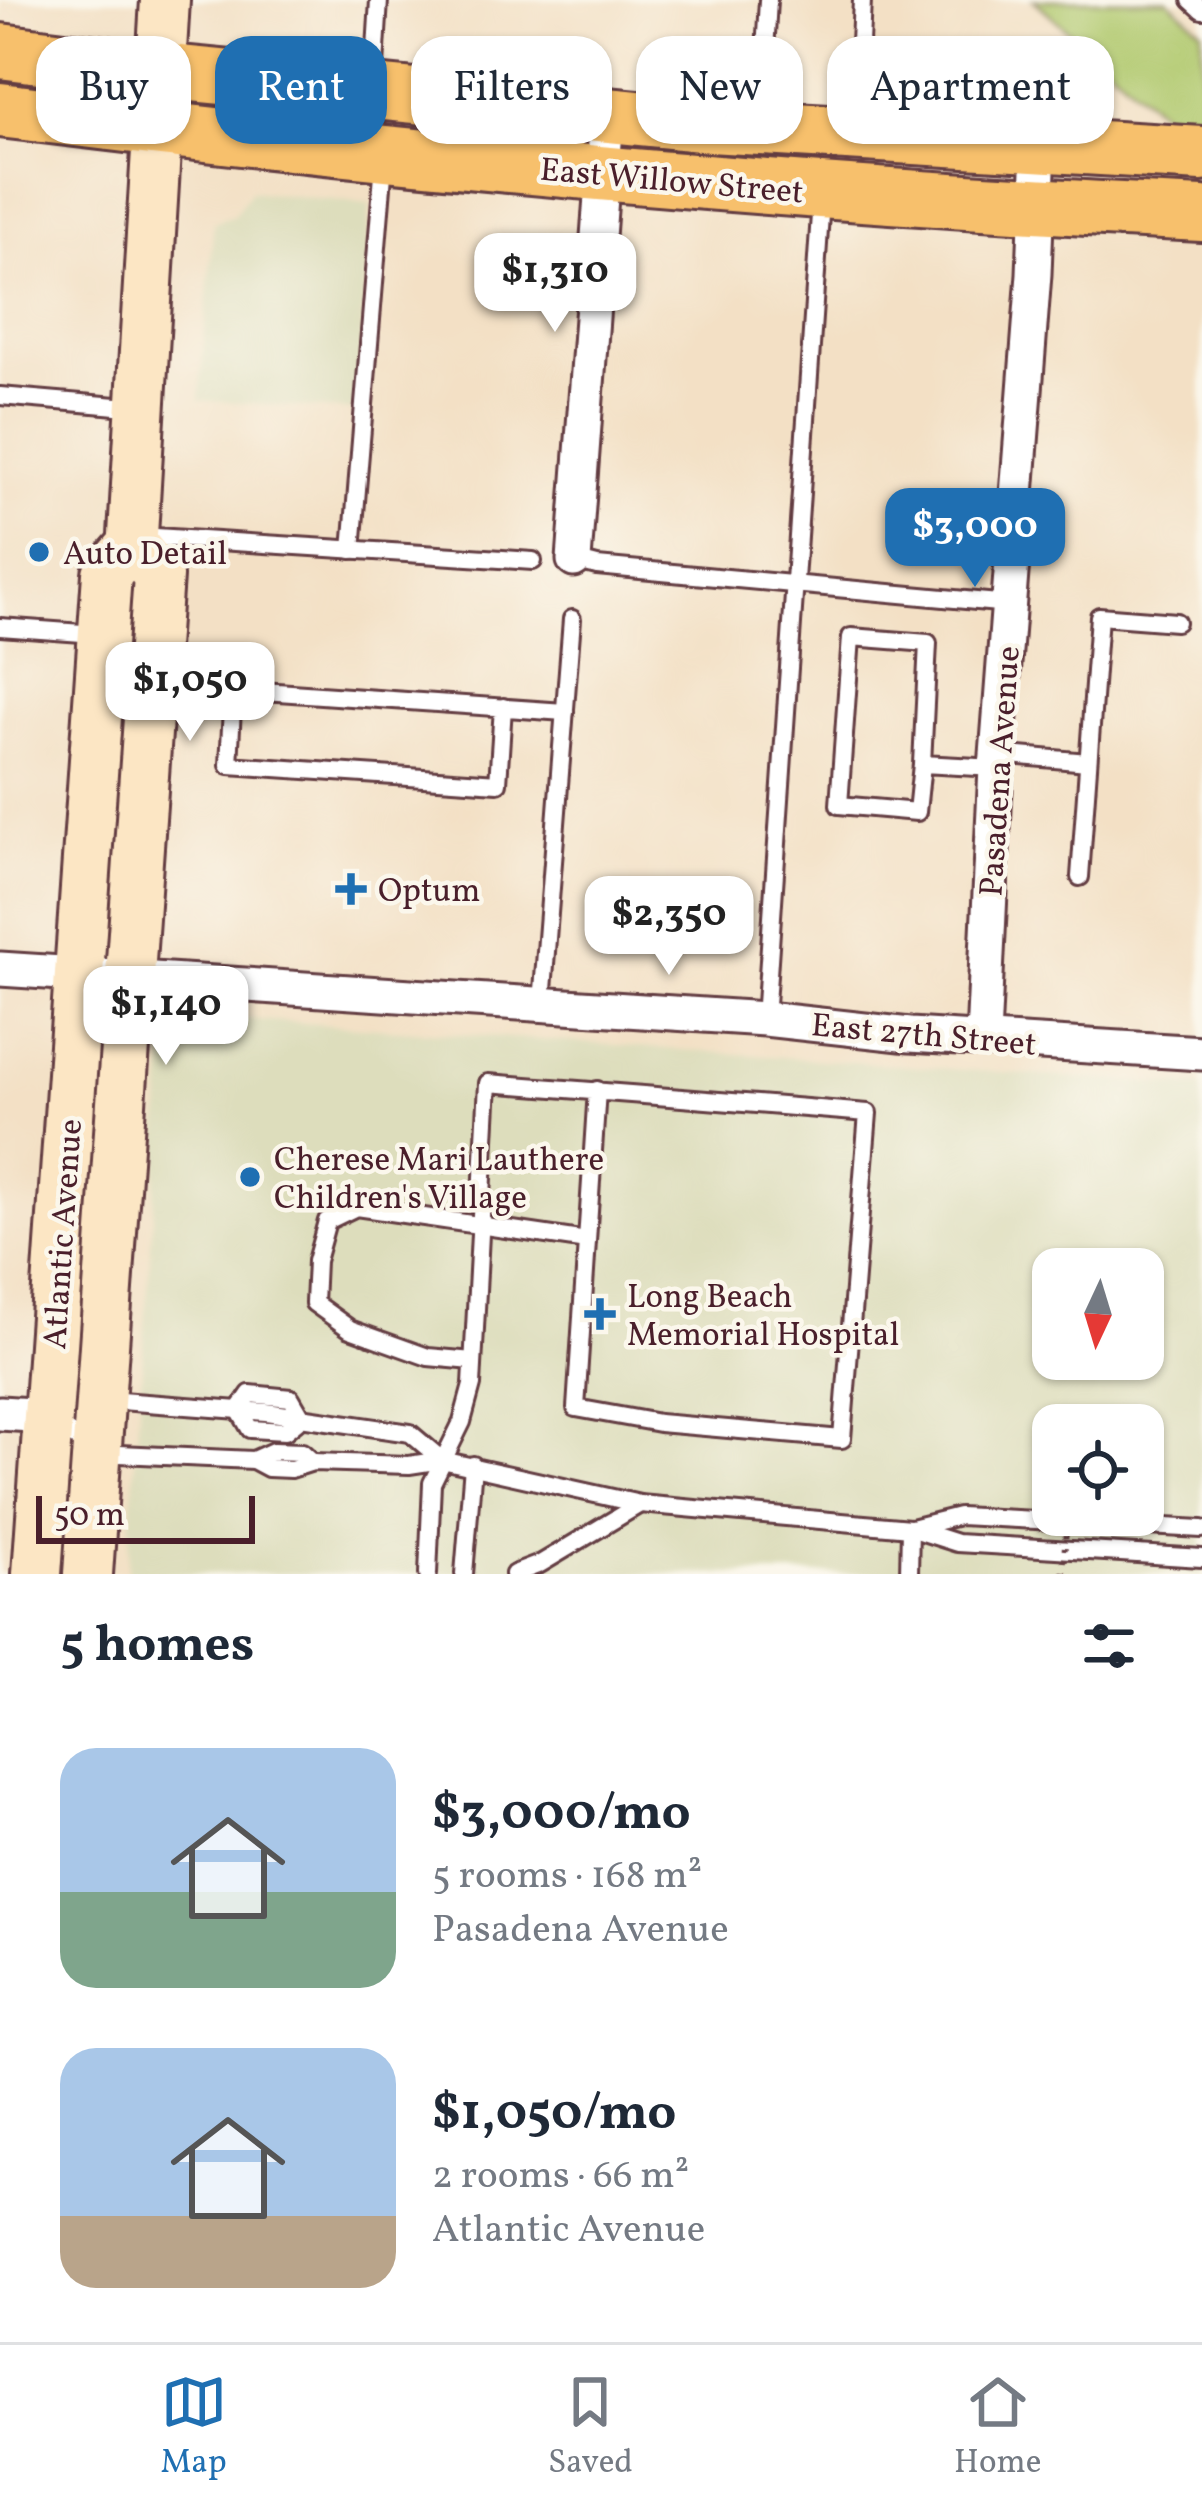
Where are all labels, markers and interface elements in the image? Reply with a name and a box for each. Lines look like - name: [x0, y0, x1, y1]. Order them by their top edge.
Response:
- chip: Buy: [36, 36, 191, 144]
- chip: Rent: [215, 36, 387, 144]
- chip: Filters: [411, 36, 612, 144]
- chip: New: [636, 36, 803, 144]
- chip: Apartment: [827, 36, 1114, 144]
- street label: East Willow Street: [538, 149, 805, 217]
- pin: $1,310: [457, 233, 653, 335]
- text: $1,310: [501, 245, 609, 299]
- pin: $3,000: [877, 488, 1073, 590]
- text: $3,000: [912, 500, 1038, 554]
- place label: Auto Detail: [63, 533, 227, 579]
- marker: Auto Detail: [26, 539, 52, 565]
- pin: $1,050: [92, 642, 288, 744]
- street label: Pasadena Avenue: [970, 644, 1034, 898]
- text: $1,050: [133, 654, 247, 708]
- place label: Optum: [378, 870, 480, 916]
- marker: Optum: [335, 873, 367, 905]
- pin: $2,350: [571, 876, 767, 978]
- text: $2,350: [612, 888, 726, 942]
- pin: $1,140: [68, 966, 264, 1068]
- text: $1,140: [110, 978, 222, 1032]
- street label: East 27th Street: [809, 1004, 1038, 1070]
- street label: Atlantic Avenue: [34, 1117, 96, 1351]
- place label: Cherese Mari Lauthere Children's Village: [274, 1139, 604, 1223]
- marker: Cherese Mari Lauthere Children's Village: [237, 1164, 263, 1190]
- north arrow: [1032, 1248, 1164, 1380]
- map controls: [1032, 1248, 1164, 1536]
- place label: Long Beach Memorial Hospital: [627, 1276, 899, 1360]
- marker: Long Beach Memorial Hospital: [584, 1298, 616, 1330]
- button: locate: [1032, 1404, 1164, 1536]
- scale bar: [36, 1490, 255, 1543]
- text: 50 m: [54, 1494, 125, 1540]
- text: 5 homes: [60, 1611, 254, 1682]
- icon: filters: [1076, 1613, 1142, 1679]
- text: $3,000/mo: [432, 1779, 691, 1850]
- icon: home: [156, 1796, 300, 1940]
- text: 5 rooms · 168 m²: [432, 1850, 702, 1904]
- text: Pasadena Avenue: [432, 1904, 729, 1958]
- text: $1,050/mo: [432, 2079, 677, 2150]
- icon: home: [156, 2096, 300, 2240]
- text: 2 rooms · 66 m²: [432, 2150, 689, 2204]
- text: Atlantic Avenue: [432, 2204, 705, 2258]
- tab: Map: [161, 2369, 227, 2487]
- tab: Saved: [548, 2369, 633, 2487]
- tab: Home: [954, 2369, 1041, 2487]

